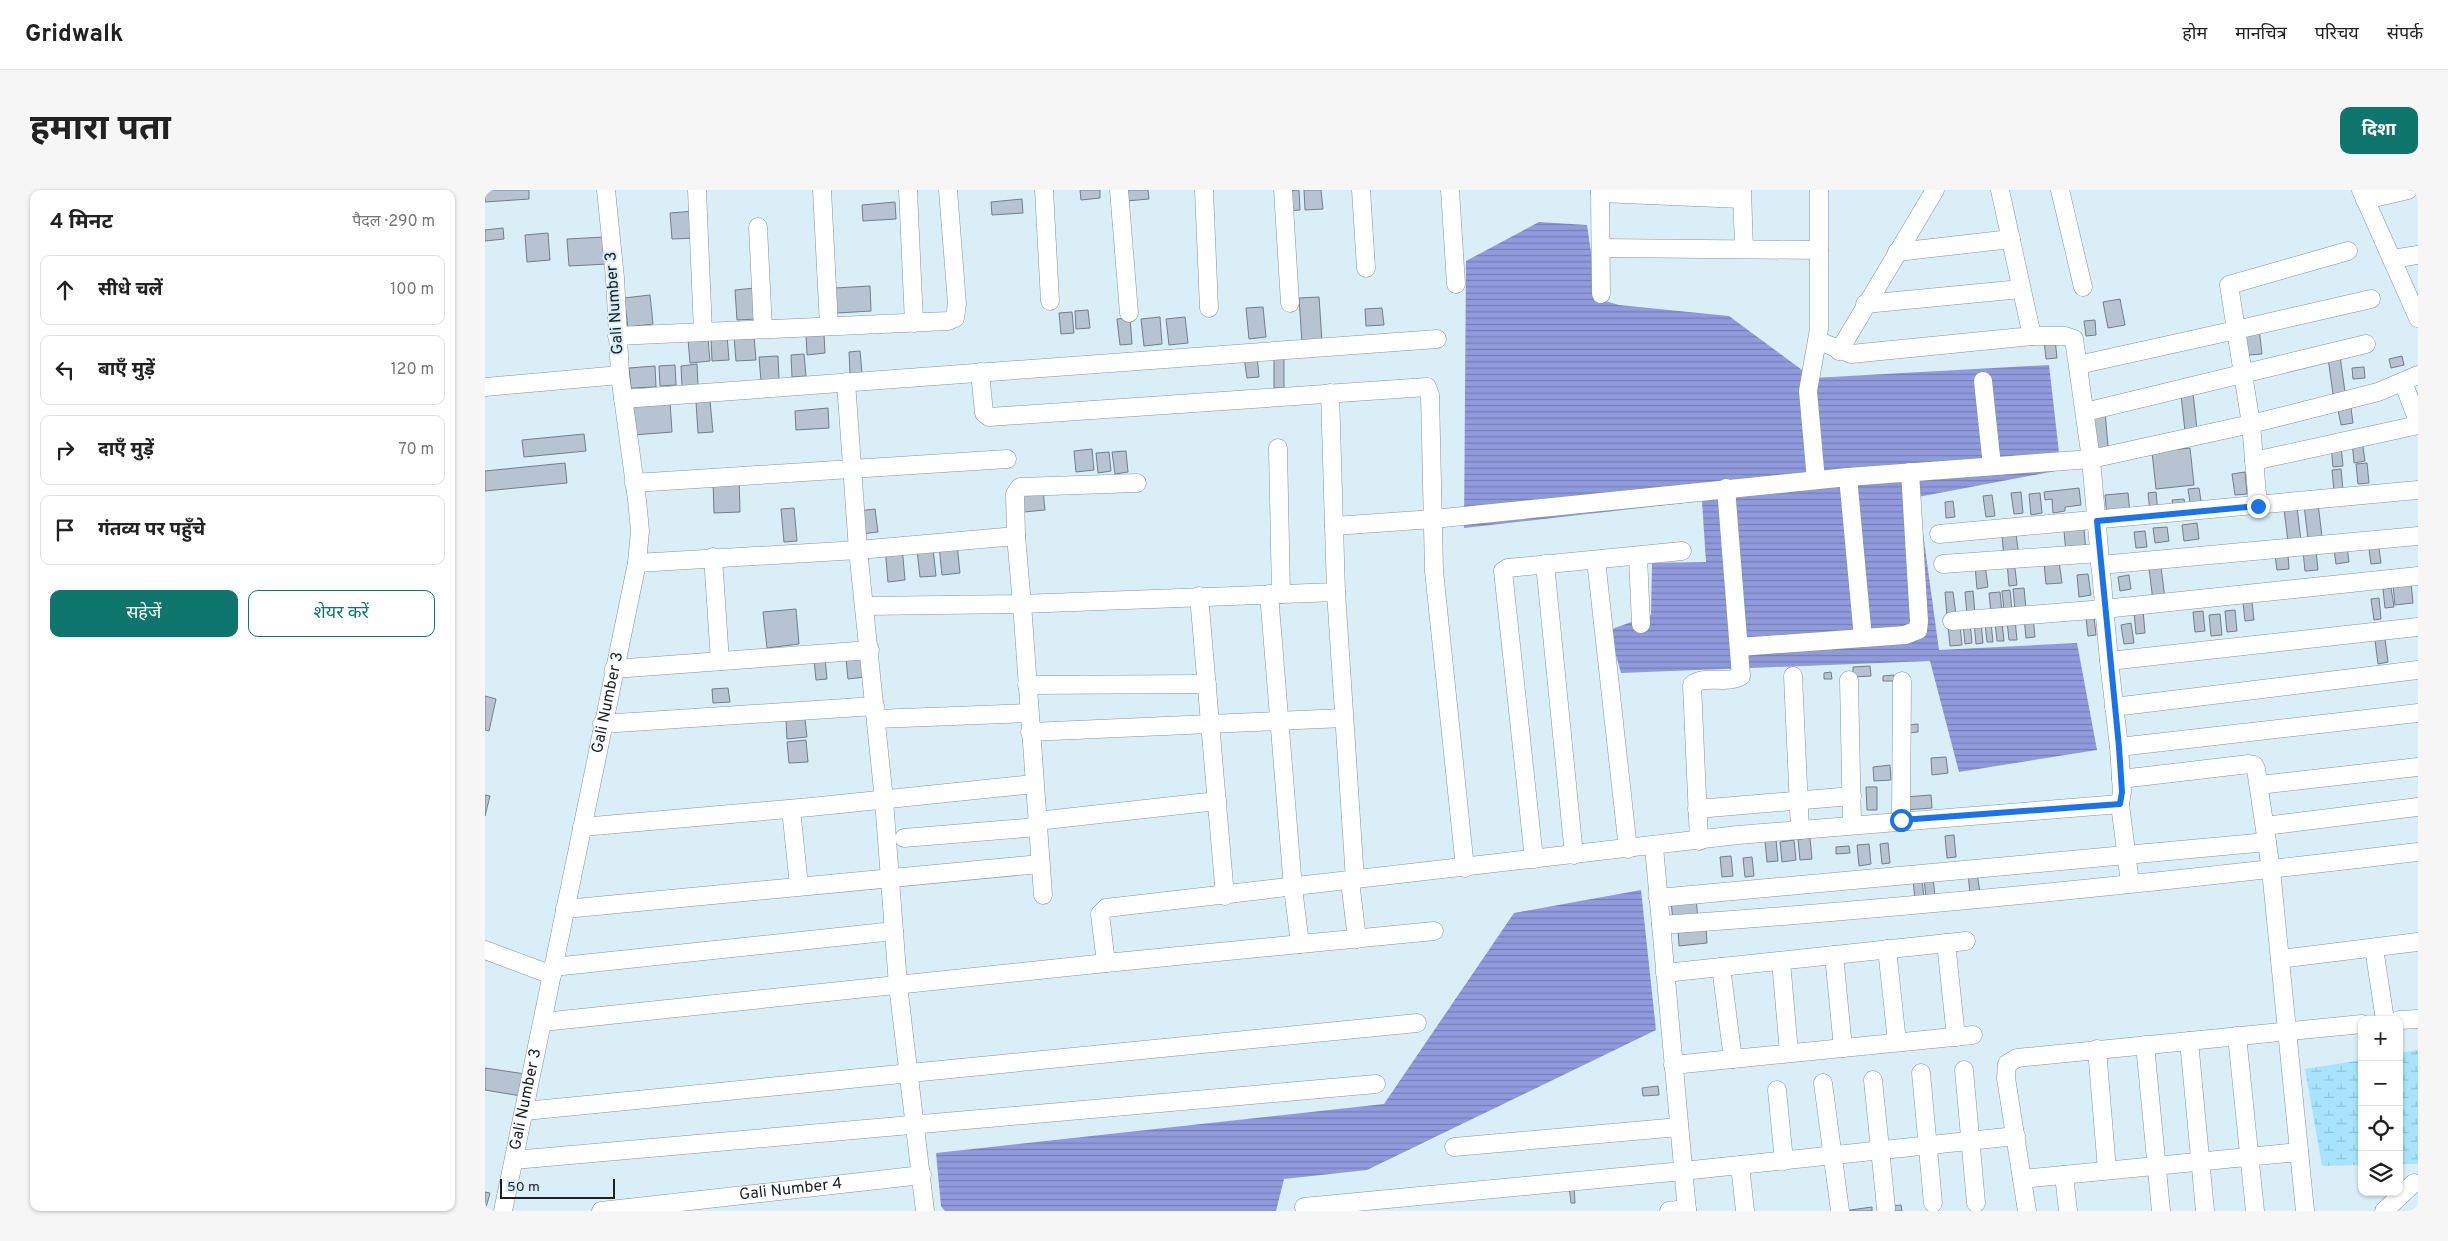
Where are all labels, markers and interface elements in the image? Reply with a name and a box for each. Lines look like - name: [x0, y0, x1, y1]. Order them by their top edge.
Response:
- text: Gridwalk: [25, 20, 123, 50]
- text: होम: [2182, 23, 2207, 46]
- text: मानचित्र: [2235, 23, 2287, 46]
- text: परिचय: [2315, 23, 2359, 46]
- text: संपर्क: [2387, 23, 2423, 46]
- button: दिशा: [2340, 107, 2418, 154]
- text: हमारा पता: [30, 108, 171, 152]
- text: 4 मिनट: [50, 209, 113, 236]
- text: पैदल · 290 m: [352, 212, 435, 232]
- street label: Gali Number 3: [601, 251, 629, 355]
- icon: ahead: [51, 276, 79, 304]
- text: सीधे चलें: [98, 278, 163, 302]
- text: 100 m: [390, 280, 434, 300]
- icon: left: [51, 356, 79, 384]
- text: बाएँ मुड़ें: [98, 358, 155, 382]
- text: 120 m: [391, 360, 434, 380]
- icon: right: [51, 436, 79, 464]
- text: दाएँ मुड़ें: [98, 438, 154, 462]
- text: 70 m: [399, 440, 434, 460]
- route end: [2247, 495, 2270, 518]
- icon: arrive: [51, 516, 79, 544]
- text: गंतव्य पर पहुँचे: [98, 518, 205, 542]
- button: सहेजें: [50, 590, 238, 637]
- button: शेयर करें: [248, 590, 435, 637]
- street label: Gali Number 3: [588, 650, 628, 755]
- route start: [1890, 809, 1913, 832]
- map controls: [2358, 1016, 2403, 1196]
- button: +: [2358, 1016, 2403, 1061]
- street label: Gali Number 3: [506, 1047, 546, 1152]
- button: −: [2358, 1061, 2403, 1106]
- button: locate: [2358, 1106, 2403, 1151]
- button: layers: [2358, 1151, 2403, 1196]
- street label: Gali Number 4: [738, 1174, 843, 1205]
- scale bar: [500, 1176, 615, 1199]
- text: 50 m: [507, 1179, 540, 1196]

